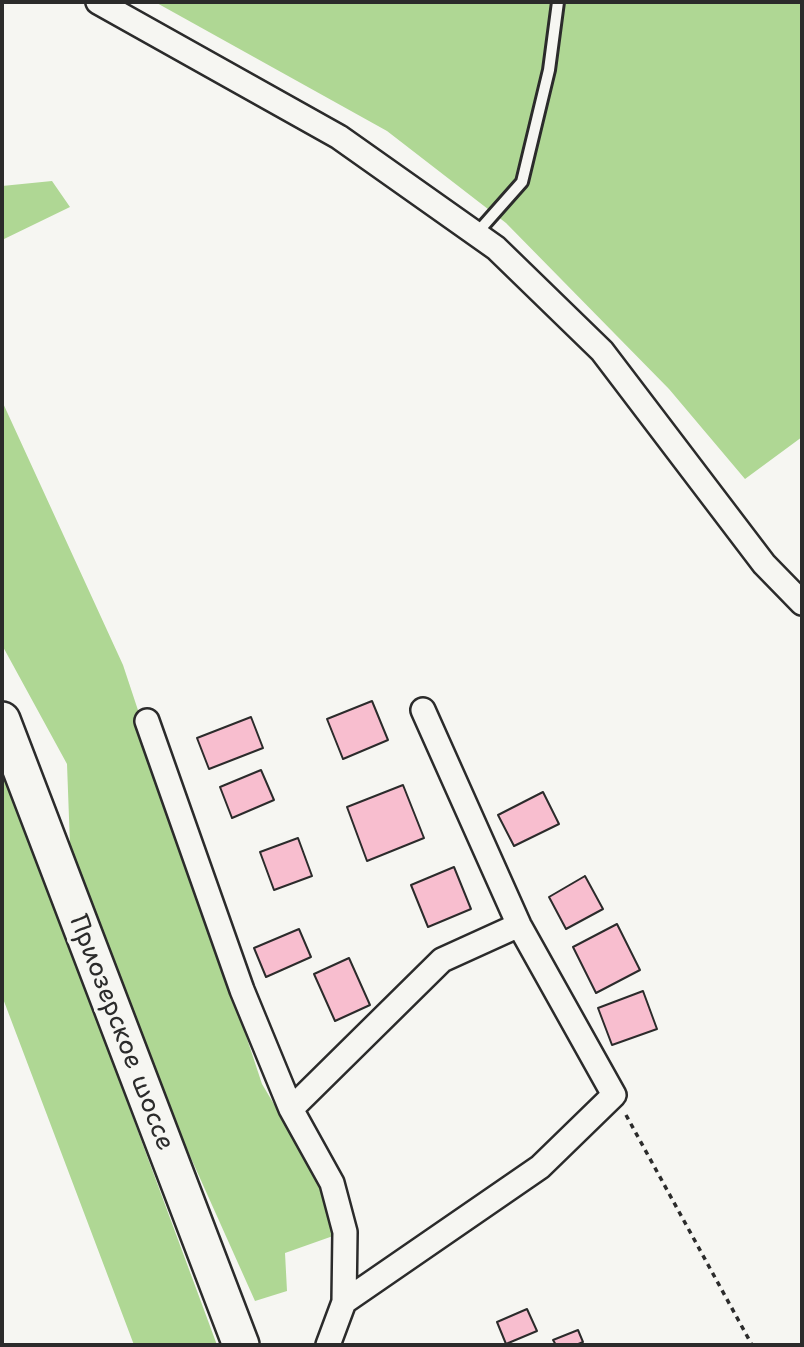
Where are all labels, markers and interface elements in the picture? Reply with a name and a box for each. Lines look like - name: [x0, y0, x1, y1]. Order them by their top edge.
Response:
- street label: Приозерское шоссе: [62, 911, 180, 1155]

